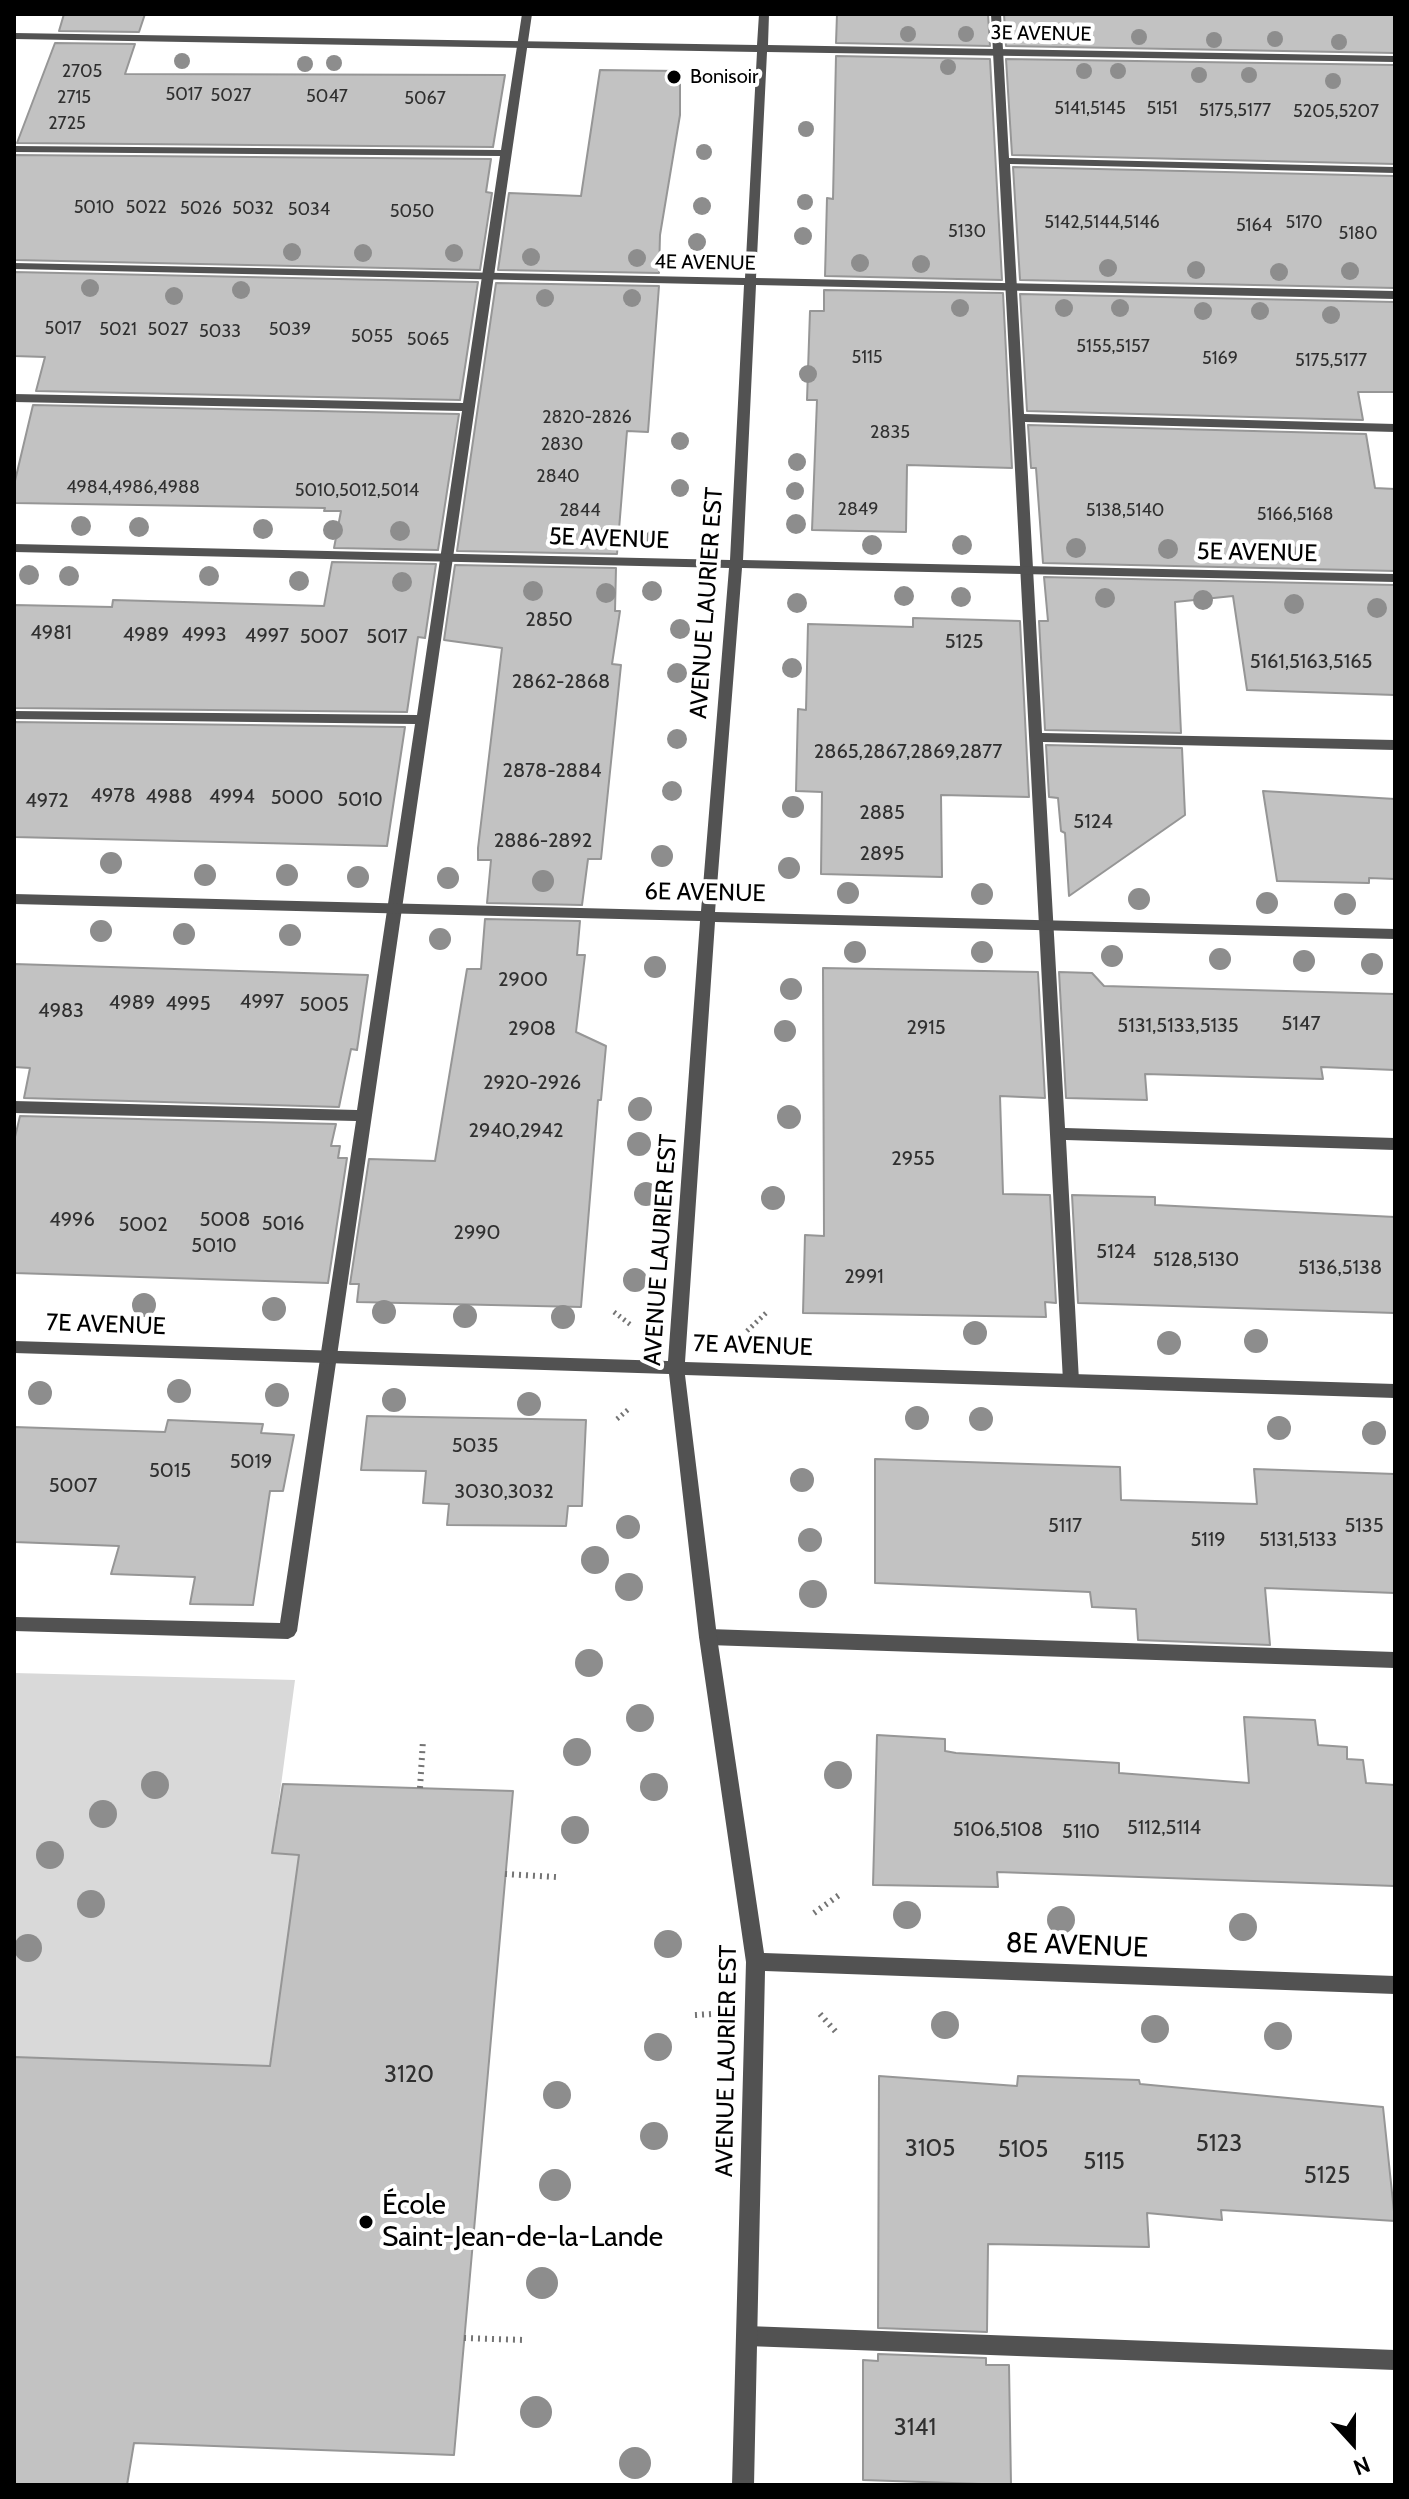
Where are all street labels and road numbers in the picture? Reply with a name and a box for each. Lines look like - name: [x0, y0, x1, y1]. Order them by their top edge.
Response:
- street label: 3E AVENUE: [990, 21, 1092, 47]
- street label: 4E AVENUE: [654, 250, 756, 276]
- street label: AVENUE LAURIER EST: [685, 486, 729, 720]
- street label: 5E AVENUE: [548, 523, 670, 555]
- street label: 5E AVENUE: [1196, 538, 1318, 568]
- street label: 6E AVENUE: [644, 878, 766, 908]
- street label: AVENUE LAURIER EST: [639, 1133, 683, 1367]
- street label: 7E AVENUE: [46, 1309, 166, 1341]
- street label: 7E AVENUE: [693, 1330, 813, 1362]
- street label: 8E AVENUE: [1005, 1927, 1149, 1965]
- street label: AVENUE LAURIER EST: [711, 1945, 743, 2177]

